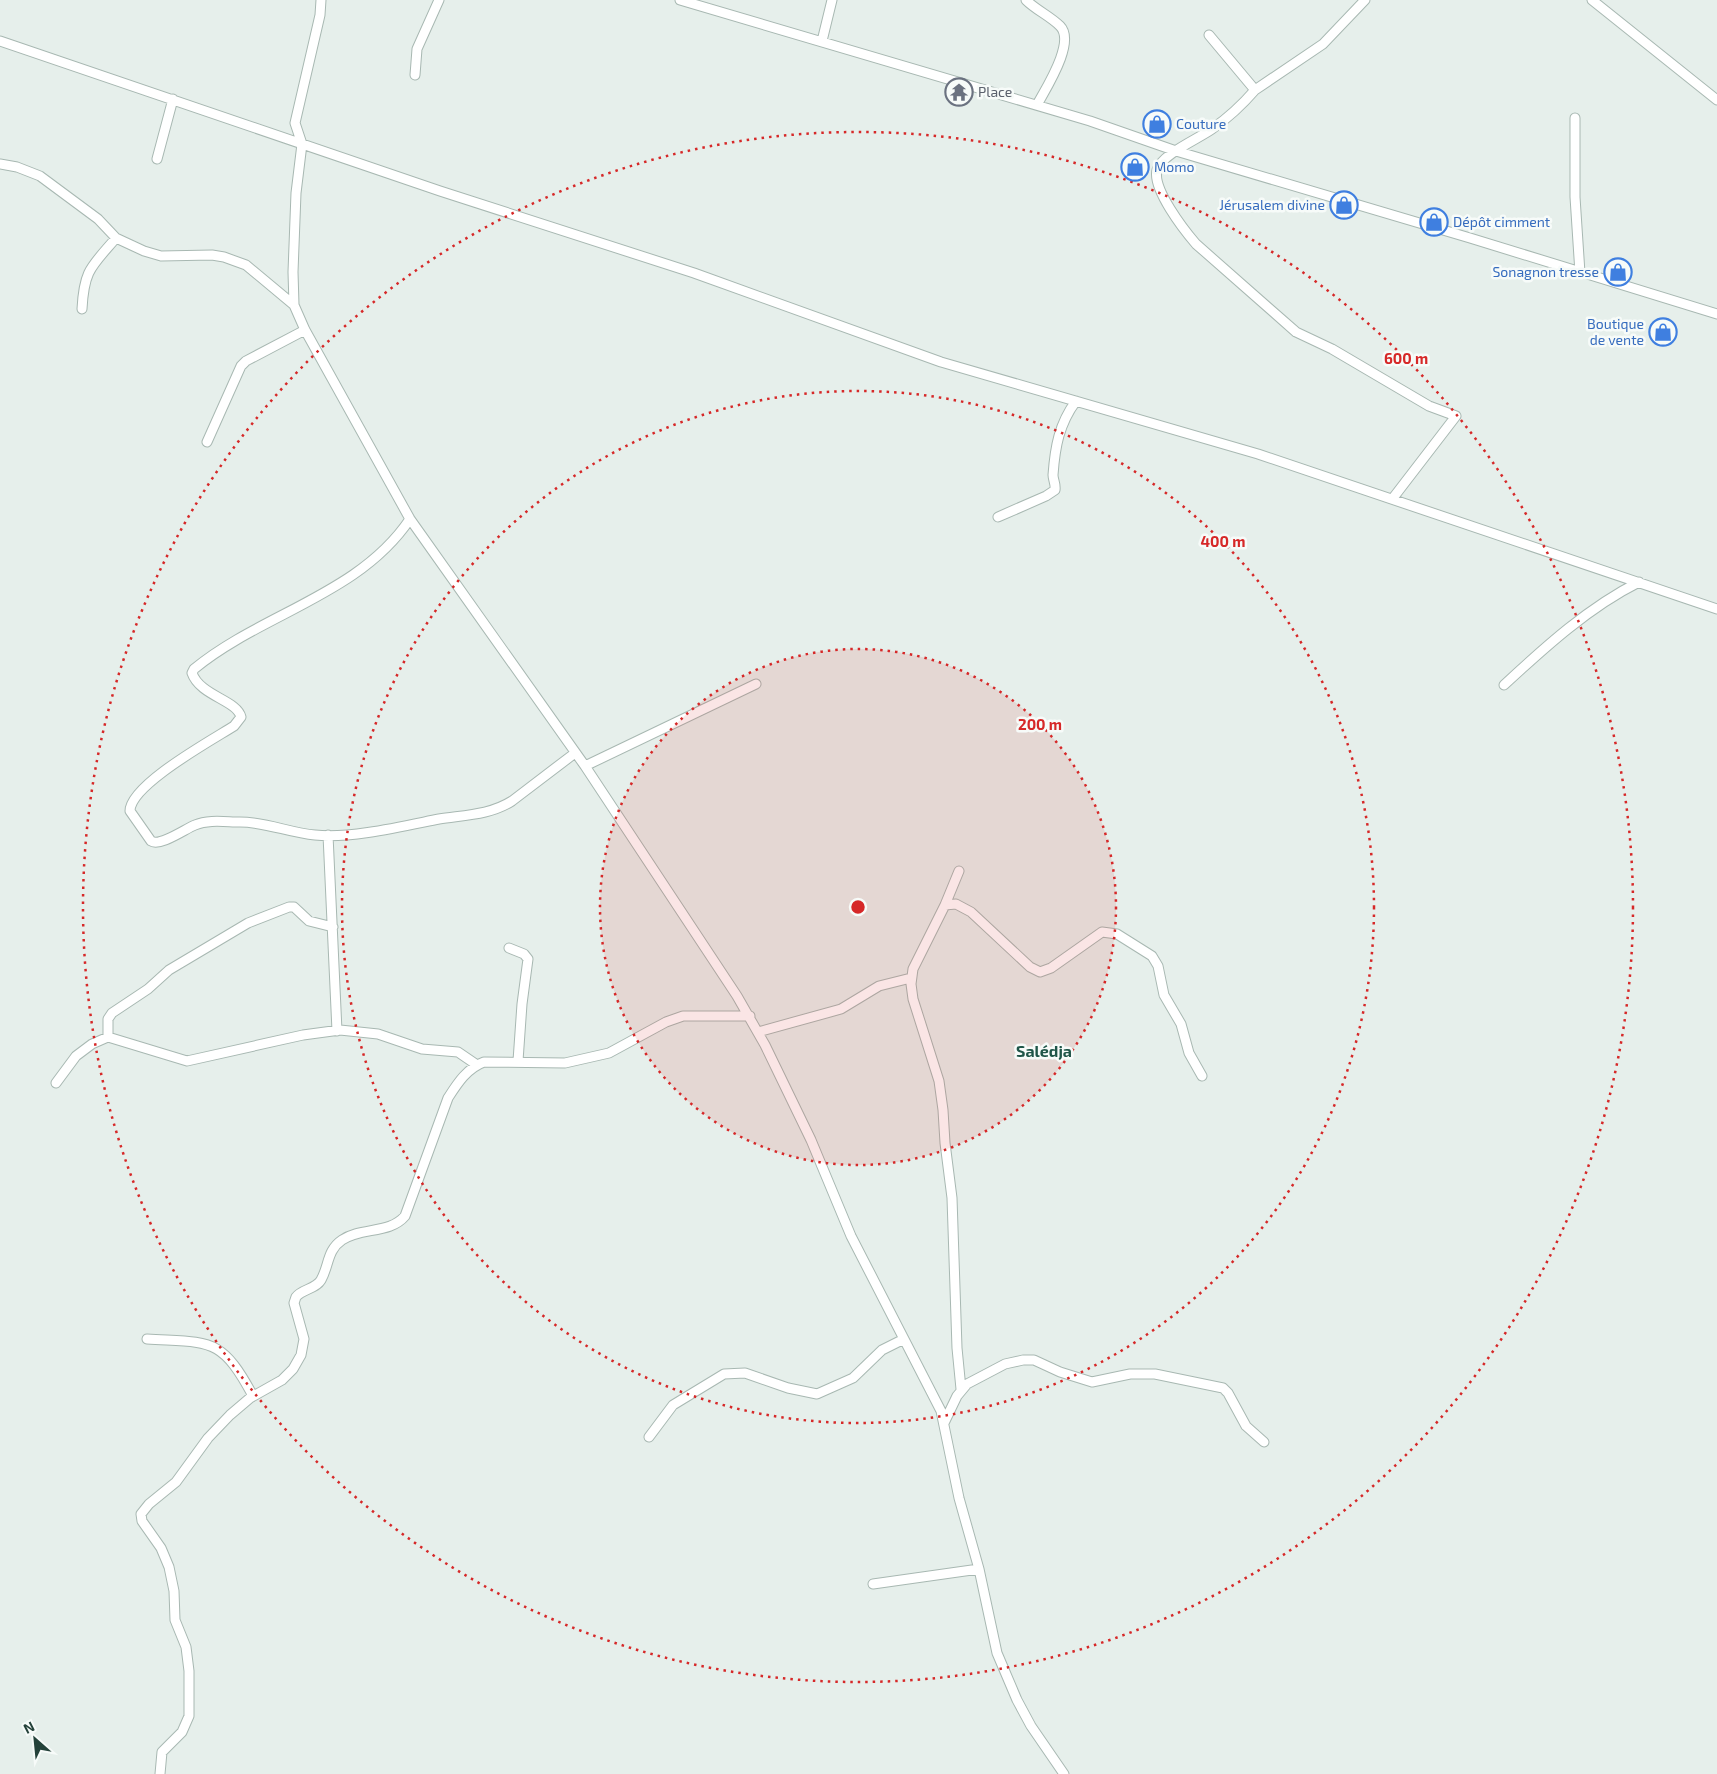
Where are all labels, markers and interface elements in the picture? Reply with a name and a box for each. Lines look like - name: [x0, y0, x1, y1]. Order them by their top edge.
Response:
- temple icon: Place: [944, 77, 974, 107]
- place label: Place: [978, 83, 1012, 100]
- shop icon: Couture: [1142, 109, 1172, 139]
- place label: Couture: [1176, 115, 1226, 132]
- shop icon: Momo: [1120, 152, 1150, 182]
- place label: Momo: [1154, 158, 1194, 175]
- shop icon: Jérusalem divine: [1329, 190, 1359, 220]
- place label: Jérusalem divine: [1219, 196, 1325, 213]
- shop icon: Dépôt cimment: [1419, 207, 1449, 237]
- place label: Dépôt cimment: [1453, 213, 1550, 230]
- shop icon: Sonagnon tresse: [1603, 257, 1633, 287]
- place label: Sonagnon tresse: [1492, 263, 1599, 280]
- place label: Boutique de vente: [1587, 315, 1644, 348]
- shop icon: Boutique de vente: [1648, 317, 1678, 347]
- text: 600 m: [1384, 349, 1428, 367]
- text: 400 m: [1201, 532, 1245, 550]
- text: 200 m: [1018, 715, 1062, 733]
- centre of rings: [849, 898, 867, 916]
- district label: Salédja: [1016, 1041, 1072, 1060]
- north arrow: [10, 1714, 60, 1764]
- text: N: [21, 1717, 37, 1737]

